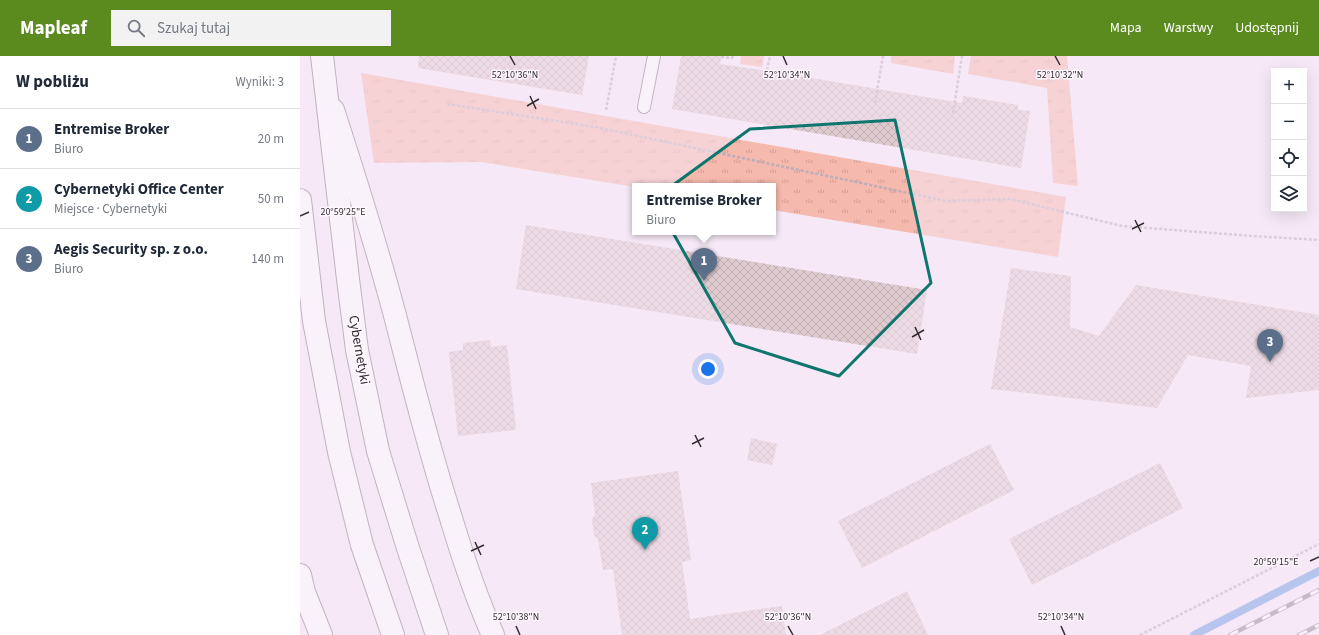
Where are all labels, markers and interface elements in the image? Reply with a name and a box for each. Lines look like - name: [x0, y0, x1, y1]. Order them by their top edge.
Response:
- search box: [111, 10, 391, 46]
- text: Mapleaf: [20, 15, 87, 42]
- icon: search: [125, 17, 147, 39]
- text: Szukaj tutaj: [157, 18, 230, 39]
- text: Mapa: [1110, 18, 1142, 38]
- text: Warstwy: [1164, 18, 1213, 38]
- text: Udostępnij: [1235, 18, 1299, 38]
- text: 52°10'36"N: [492, 68, 538, 82]
- text: 52°10'34"N: [764, 68, 810, 82]
- text: 52°10'32"N: [1037, 68, 1083, 82]
- map controls: [1271, 68, 1307, 212]
- button: +: [1271, 68, 1307, 104]
- text: W pobliżu: [16, 70, 89, 94]
- text: Wyniki: 3: [235, 73, 284, 91]
- button: −: [1271, 104, 1307, 140]
- text: Entremise Broker: [54, 119, 169, 140]
- text: 1: [26, 130, 32, 148]
- text: 20 m: [258, 130, 284, 148]
- text: Biuro: [54, 140, 83, 158]
- button: locate: [1271, 140, 1307, 176]
- button: layers: [1271, 176, 1307, 212]
- text: Cybernetyki Office Center: [54, 179, 224, 200]
- popup: [632, 183, 776, 235]
- text: 2: [26, 190, 32, 208]
- text: 50 m: [258, 190, 284, 208]
- text: Entremise Broker: [646, 190, 762, 211]
- text: Miejsce · Cybernetyki: [54, 200, 167, 218]
- text: 20°59'25"E: [320, 205, 366, 219]
- text: Biuro: [646, 211, 676, 229]
- text: Aegis Security sp. z o.o.: [54, 239, 208, 260]
- pin: 1: [691, 248, 717, 281]
- text: 3: [26, 250, 32, 268]
- text: 140 m: [251, 250, 284, 268]
- text: Biuro: [54, 260, 83, 278]
- street label: Cybernetyki: [343, 314, 375, 386]
- pin: 3: [1257, 329, 1283, 362]
- your location: [698, 359, 718, 379]
- pin: 2: [632, 517, 658, 550]
- text: 20°59'15"E: [1253, 555, 1299, 569]
- text: 52°10'38"N: [493, 610, 539, 624]
- text: 52°10'36"N: [765, 610, 811, 624]
- text: 52°10'34"N: [1038, 610, 1084, 624]

